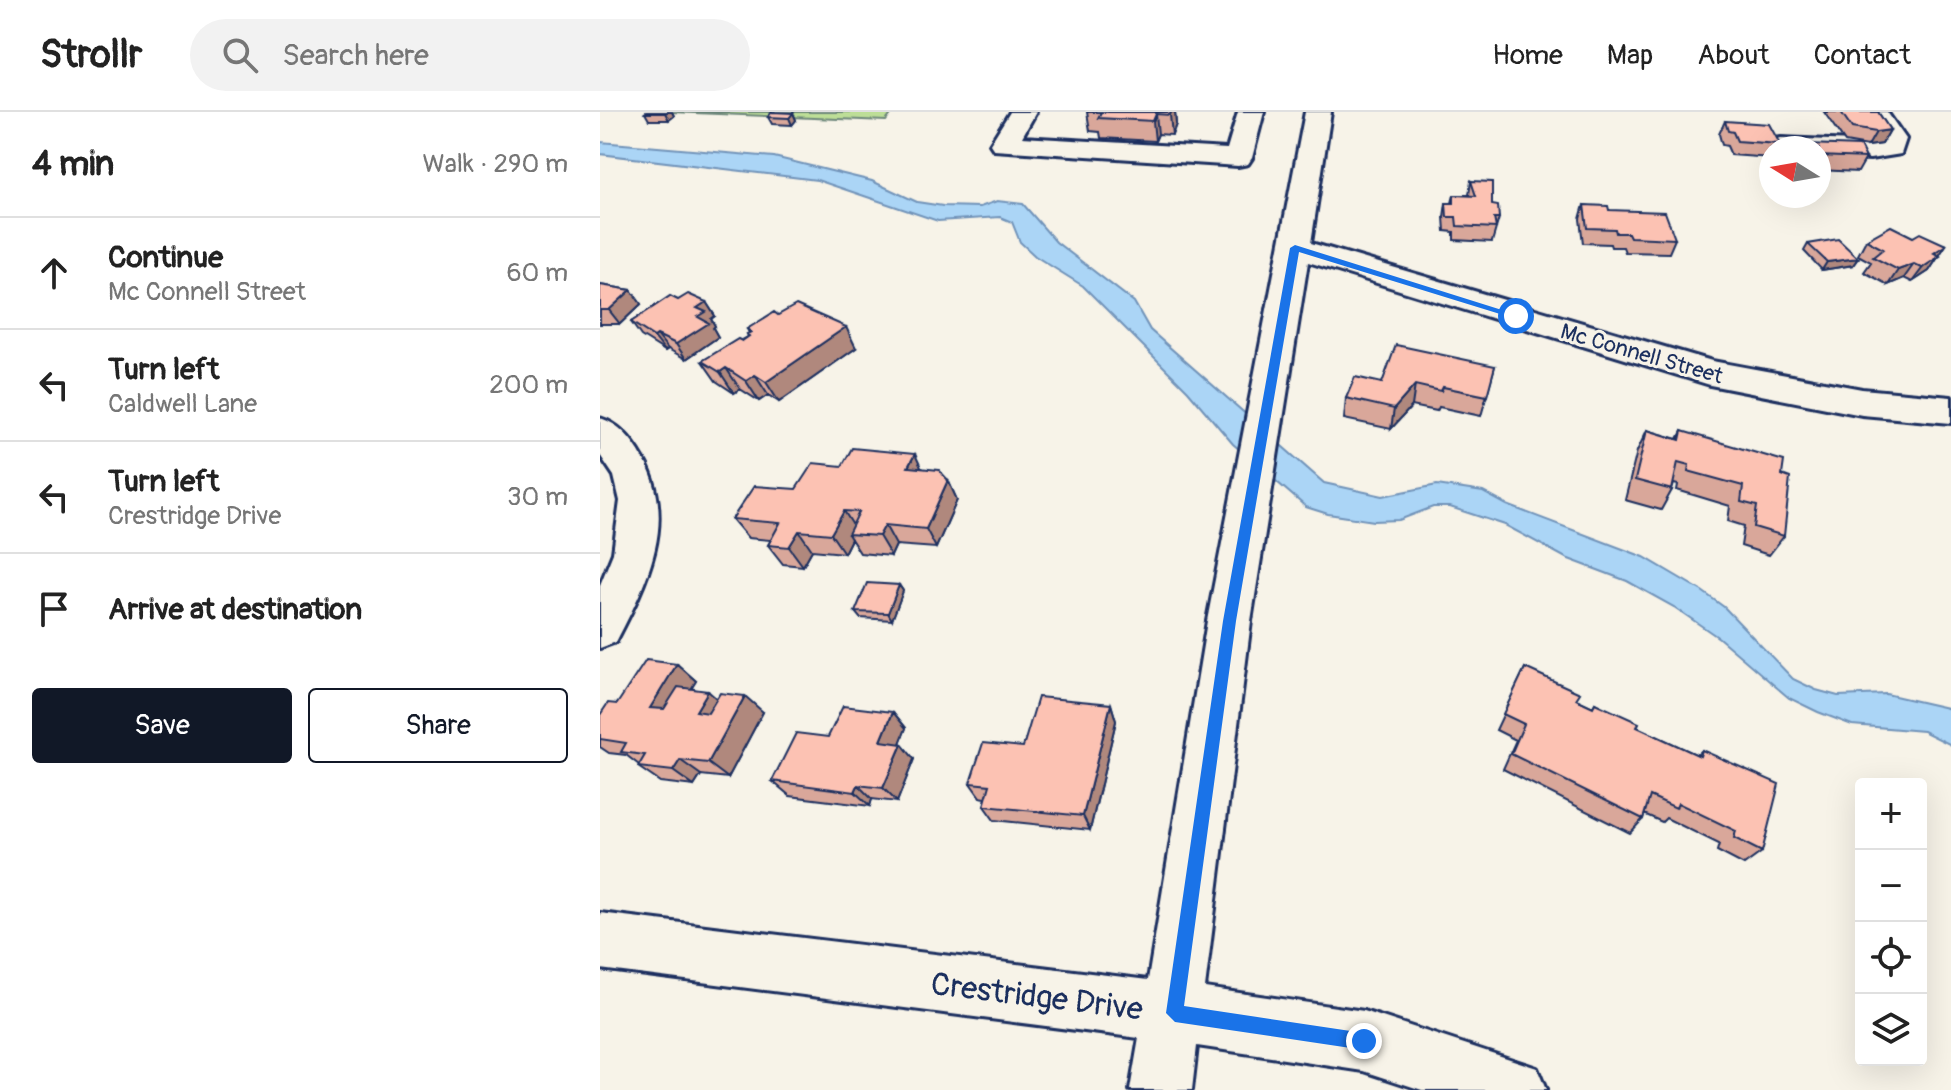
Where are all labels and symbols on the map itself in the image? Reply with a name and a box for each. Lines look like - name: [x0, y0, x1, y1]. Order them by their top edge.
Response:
- north arrow: [1759, 136, 1831, 208]
- route start: [1498, 298, 1534, 334]
- street label: Mc Connell Street: [1557, 317, 1726, 391]
- street label: Crestridge Drive: [929, 964, 1145, 1030]
- route end: [1346, 1023, 1382, 1059]

